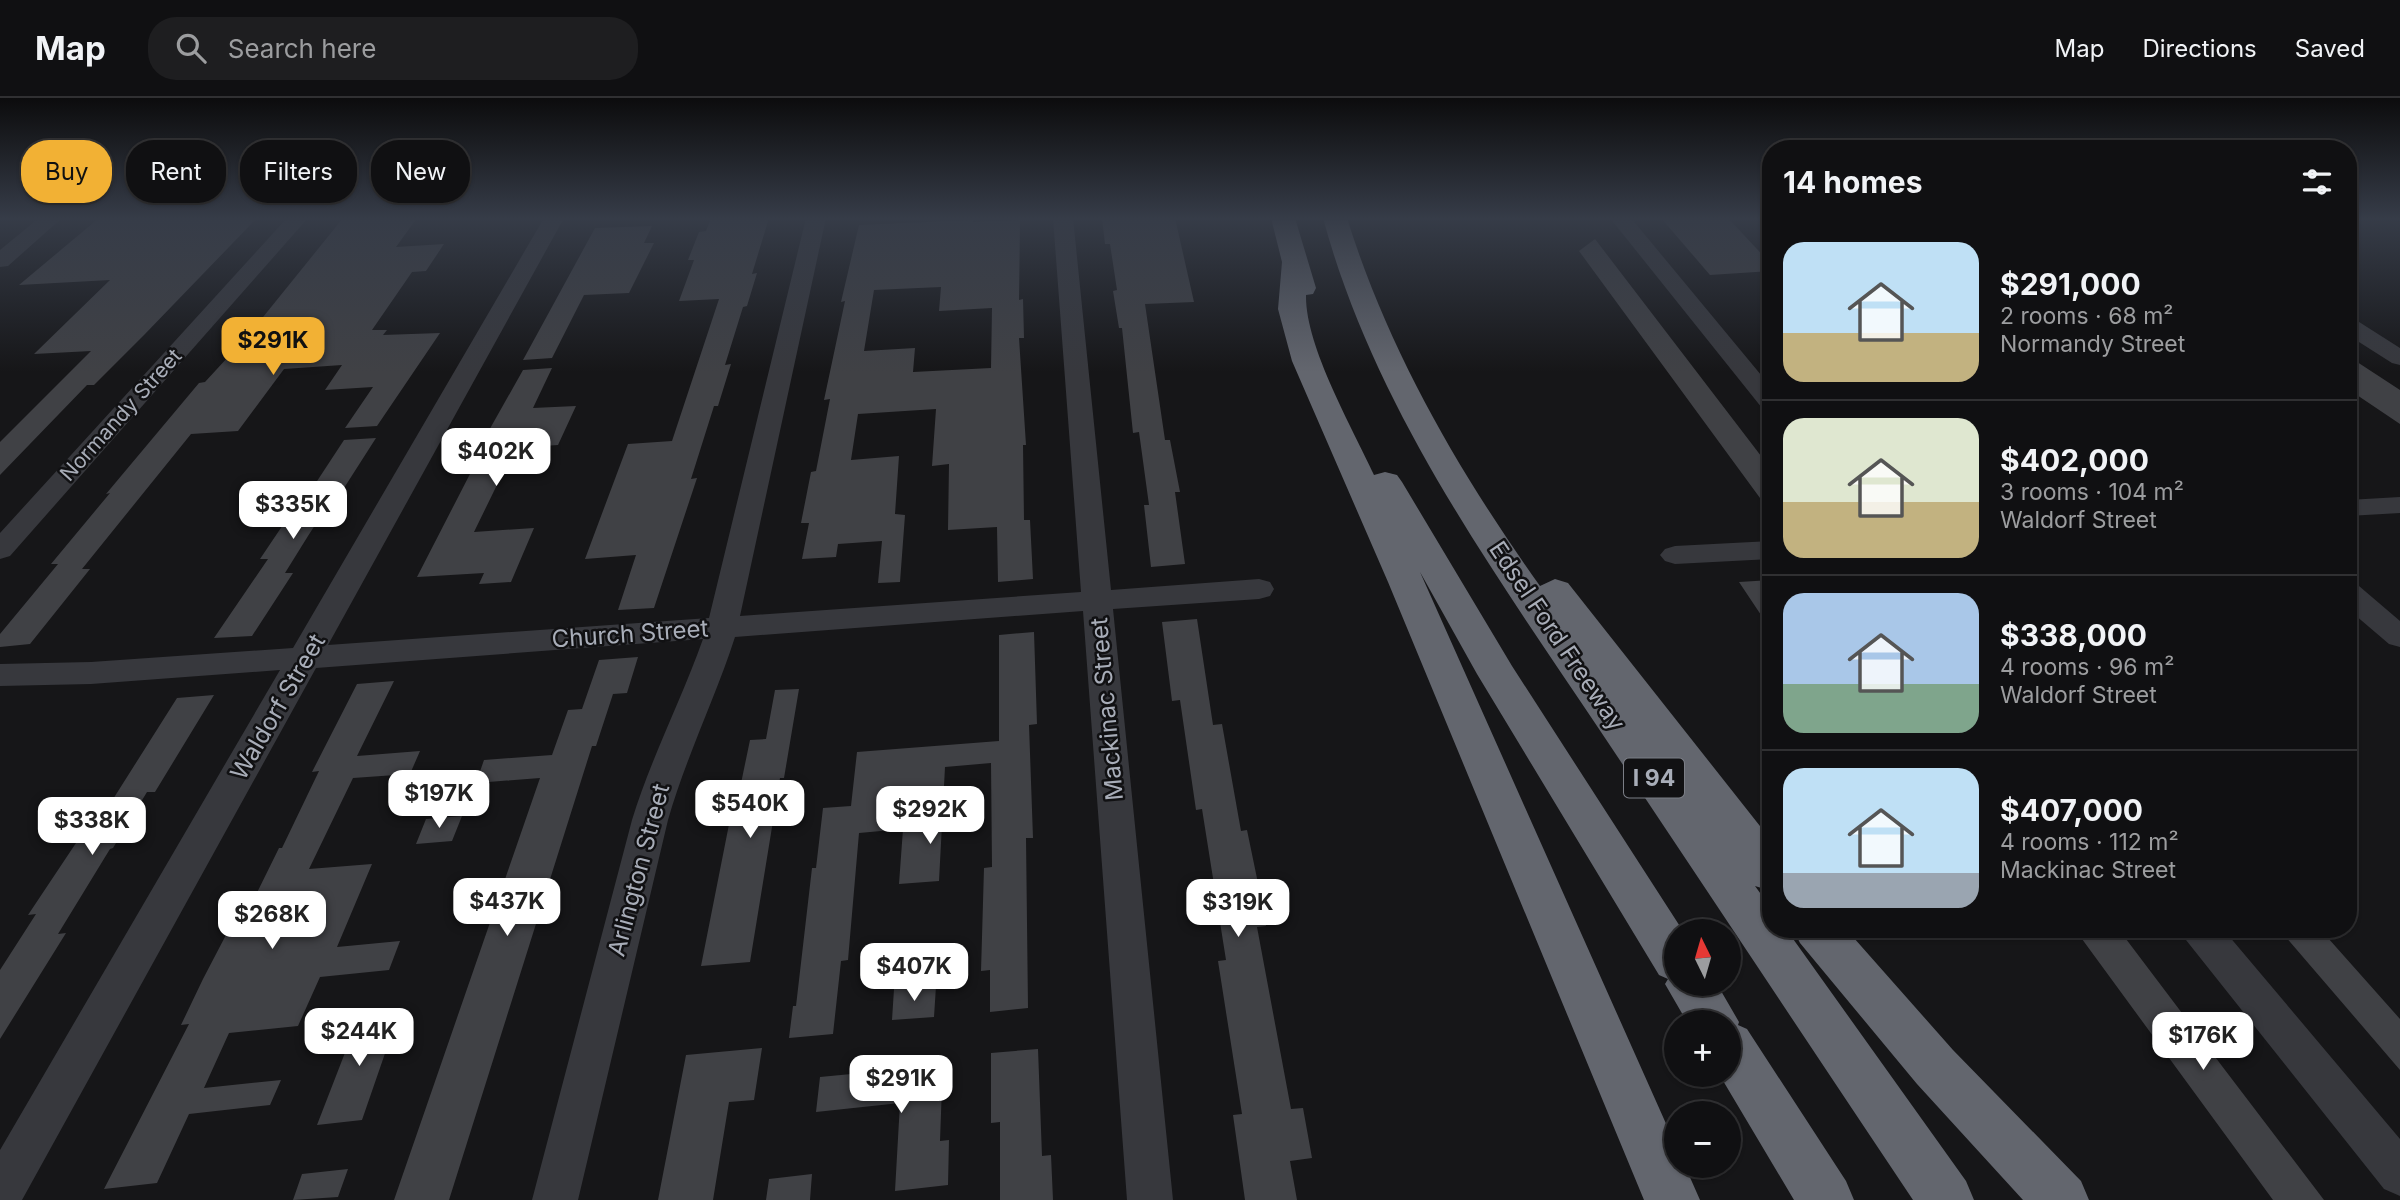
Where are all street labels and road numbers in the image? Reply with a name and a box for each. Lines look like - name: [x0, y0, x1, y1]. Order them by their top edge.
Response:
- street label: Normandy Street: [55, 343, 187, 486]
- street label: Edsel Ford Freeway: [1483, 536, 1631, 736]
- street label: Church Street: [551, 614, 709, 653]
- street label: Mackinac Street: [1084, 616, 1129, 802]
- street label: Waldorf Street: [224, 629, 331, 785]
- road number: I 94: [1624, 758, 1684, 798]
- street label: Arlington Street: [602, 780, 675, 959]

